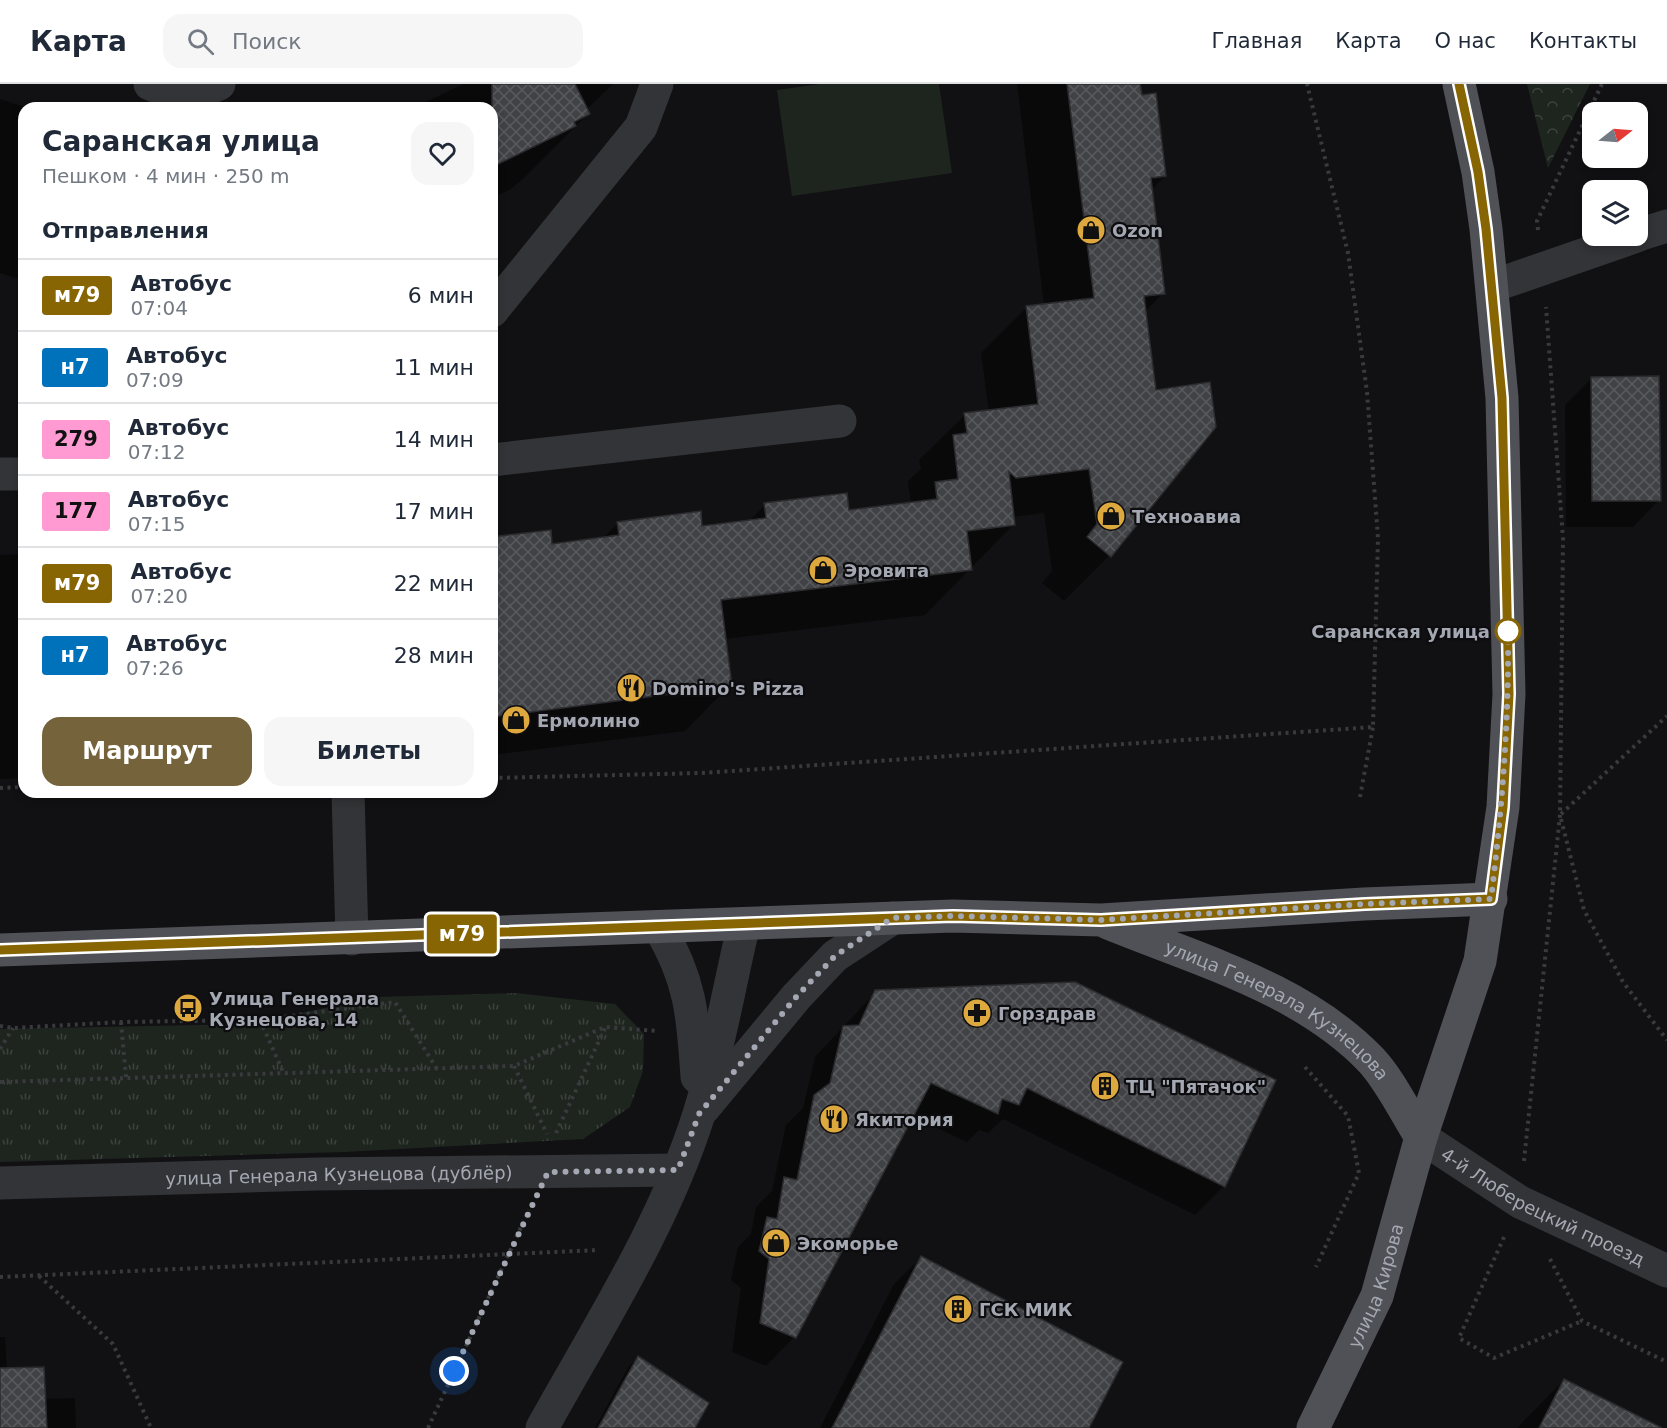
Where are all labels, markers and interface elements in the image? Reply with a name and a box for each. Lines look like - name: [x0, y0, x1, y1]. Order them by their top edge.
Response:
- search box: [163, 14, 583, 68]
- text: Карта: [30, 25, 127, 58]
- icon: search: [184, 25, 217, 58]
- text: Поиск: [232, 29, 302, 54]
- text: Главная: [1212, 29, 1302, 53]
- text: Карта: [1335, 29, 1402, 53]
- text: О нас: [1435, 29, 1496, 53]
- text: Контакты: [1529, 29, 1637, 53]
- north arrow: [1582, 102, 1648, 168]
- map controls: [1582, 102, 1648, 246]
- button: heart: [411, 122, 474, 185]
- text: Саранская улица: [42, 125, 320, 158]
- text: Пешком · 4 мин · 250 m: [42, 164, 289, 188]
- button: layers: [1582, 180, 1648, 246]
- shop icon: Ozon: [1075, 214, 1107, 246]
- text: Отправления: [42, 218, 209, 243]
- place label: Ozon: [1112, 220, 1163, 241]
- text: Автобус: [130, 271, 232, 296]
- text: м79: [54, 283, 100, 307]
- text: 6 мин: [408, 283, 474, 308]
- text: 07:04: [130, 296, 188, 320]
- text: Автобус: [126, 343, 228, 368]
- text: н7: [60, 355, 90, 379]
- text: 11 мин: [394, 355, 474, 380]
- text: 07:09: [126, 368, 184, 392]
- text: Автобус: [128, 415, 229, 440]
- text: 279: [54, 427, 98, 451]
- text: 14 мин: [394, 427, 474, 452]
- text: 07:12: [128, 440, 185, 464]
- text: Автобус: [128, 487, 229, 512]
- text: 177: [54, 499, 98, 523]
- text: 17 мин: [394, 499, 474, 524]
- shop icon: Техноавиа: [1095, 500, 1127, 532]
- place label: Техноавиа: [1132, 506, 1241, 527]
- text: 07:15: [128, 512, 185, 536]
- shop icon: Эровита: [807, 554, 839, 586]
- text: Автобус: [130, 559, 232, 584]
- place label: Эровита: [844, 560, 929, 581]
- text: м79: [54, 571, 100, 595]
- text: 22 мин: [394, 571, 474, 596]
- text: 07:20: [130, 584, 188, 608]
- marker: Саранская улица: [1495, 618, 1521, 644]
- place label: Саранская улица: [1311, 621, 1490, 642]
- text: Автобус: [126, 631, 228, 656]
- text: н7: [60, 643, 90, 667]
- text: 28 мин: [394, 643, 474, 668]
- text: 07:26: [126, 656, 184, 680]
- restaurant icon: Domino's Pizza: [615, 672, 647, 704]
- place label: Domino's Pizza: [652, 678, 804, 699]
- shop icon: Ермолино: [500, 704, 532, 736]
- place label: Ермолино: [537, 710, 640, 731]
- button: Маршрут: [42, 717, 252, 786]
- button: Билеты: [264, 717, 474, 786]
- line badge: м79: [428, 914, 496, 954]
- text: м79: [439, 922, 485, 946]
- street label: улица Генерала Кузнецова: [1162, 936, 1394, 1084]
- place label: Улица Генерала Кузнецова, 14: [209, 988, 379, 1030]
- bus stop icon: Улица Генерала Кузнецова, 14: [172, 992, 204, 1024]
- pharmacy icon: Горздрав: [961, 997, 993, 1029]
- place label: Горздрав: [998, 1003, 1096, 1024]
- building icon: ТЦ "Пятачок": [1089, 1070, 1121, 1102]
- place label: ТЦ "Пятачок": [1126, 1076, 1266, 1097]
- restaurant icon: Якитория: [818, 1103, 850, 1135]
- place label: Якитория: [855, 1109, 954, 1130]
- street label: 4-й Люберецкий проезд: [1438, 1143, 1648, 1270]
- street label: улица Генерала Кузнецова (дублёр): [165, 1161, 513, 1189]
- street label: улица Кирова: [1343, 1221, 1407, 1351]
- shop icon: Экоморье: [760, 1227, 792, 1259]
- place label: Экоморье: [797, 1233, 898, 1254]
- building icon: ГСК МИК: [942, 1293, 974, 1325]
- place label: ГСК МИК: [979, 1299, 1073, 1320]
- your location: [439, 1356, 469, 1386]

